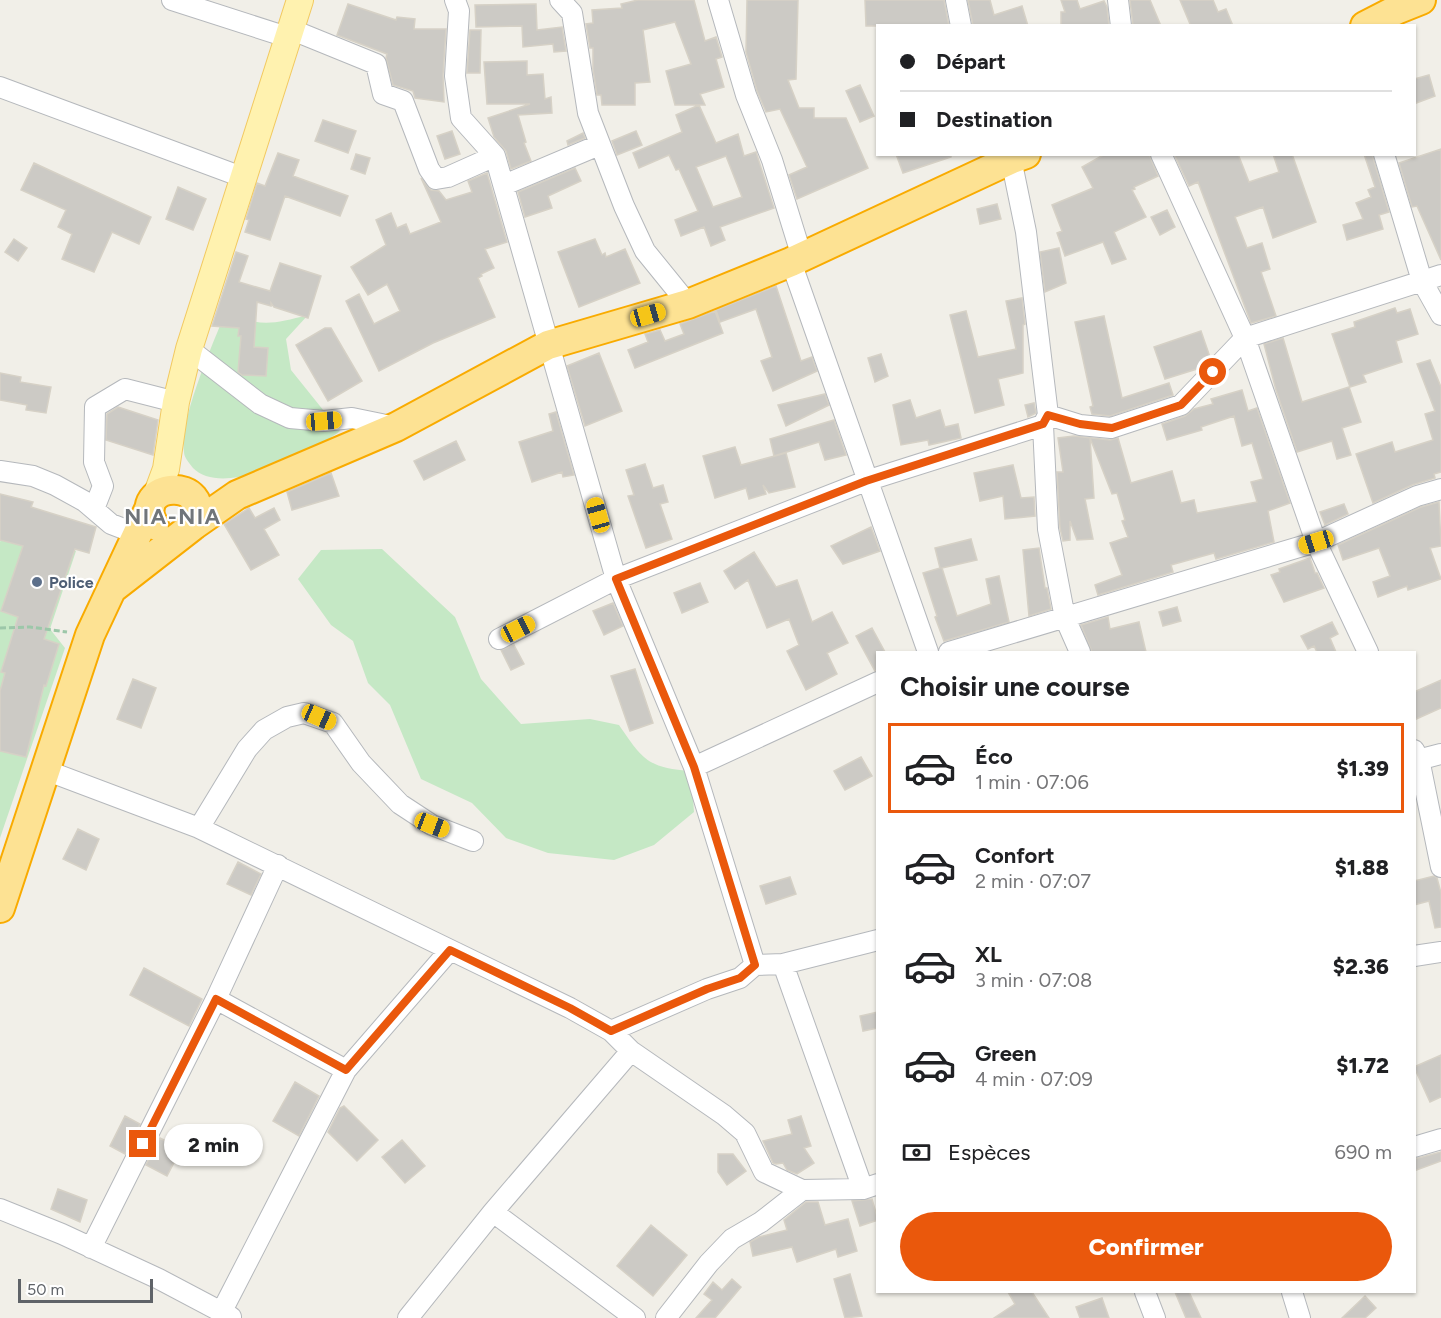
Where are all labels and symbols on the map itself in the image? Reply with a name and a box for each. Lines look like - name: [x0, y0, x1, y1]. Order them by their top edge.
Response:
- car: [628, 301, 668, 329]
- route start: [1199, 358, 1226, 385]
- car: [305, 410, 343, 432]
- car: [584, 495, 612, 535]
- district label: NIA-NIA: [124, 503, 222, 530]
- car: [1296, 528, 1336, 556]
- place label: Police: [49, 573, 94, 592]
- marker: Police: [30, 575, 44, 589]
- car: [498, 613, 538, 645]
- car: [299, 701, 339, 733]
- car: [412, 810, 452, 840]
- callout: 2 min: [164, 1123, 263, 1165]
- route end: [129, 1130, 156, 1157]
- scale bar: [18, 1276, 153, 1304]

